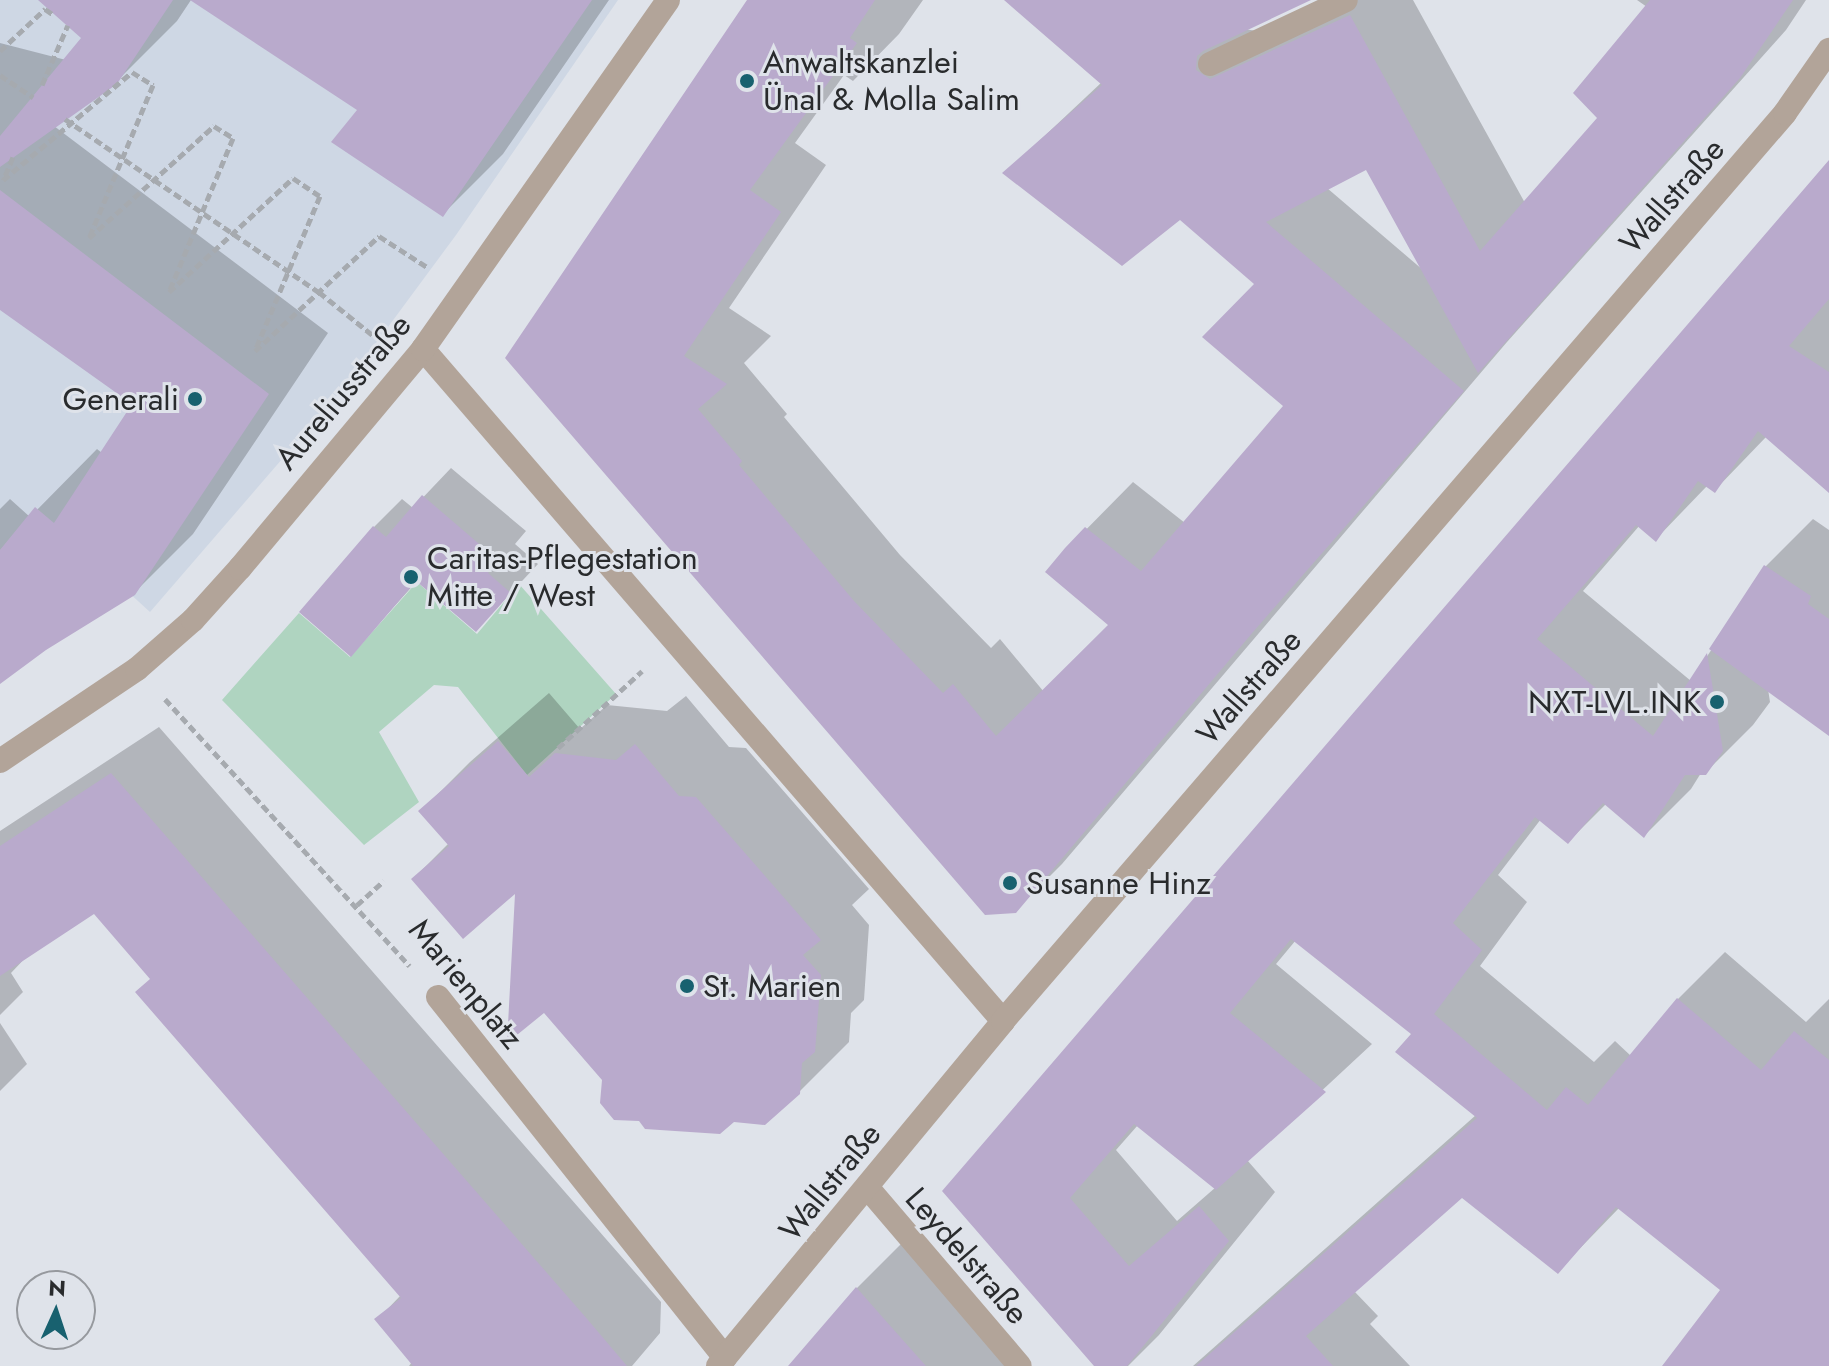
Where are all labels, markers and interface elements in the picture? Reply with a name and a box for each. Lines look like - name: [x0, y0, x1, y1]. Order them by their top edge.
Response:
- place label: Anwaltskanzlei Ünal & Molla Salim: [763, 44, 1020, 119]
- marker: Anwaltskanzlei Ünal & Molla Salim: [738, 72, 756, 90]
- street label: Wallstraße: [1612, 131, 1732, 261]
- street label: Aureliusstraße: [267, 306, 419, 478]
- place label: Generali: [62, 380, 179, 418]
- marker: Generali: [186, 390, 204, 408]
- place label: Caritas-Pflegestation Mitte / West: [427, 540, 698, 615]
- marker: Caritas-Pflegestation Mitte / West: [402, 568, 420, 586]
- street label: Wallstraße: [1189, 622, 1309, 752]
- place label: NXT-LVL.INK: [1528, 683, 1701, 721]
- marker: NXT-LVL.INK: [1708, 693, 1726, 711]
- place label: Susanne Hinz: [1026, 864, 1211, 902]
- marker: Susanne Hinz: [1001, 874, 1019, 892]
- street label: Marienplatz: [401, 911, 531, 1057]
- place label: St. Marien: [703, 967, 841, 1005]
- marker: St. Marien: [678, 977, 696, 995]
- street label: Wallstraße: [771, 1115, 889, 1249]
- street label: Leydelstraße: [897, 1180, 1037, 1332]
- north arrow: [16, 1270, 96, 1350]
- text: N: [48, 1272, 67, 1304]

